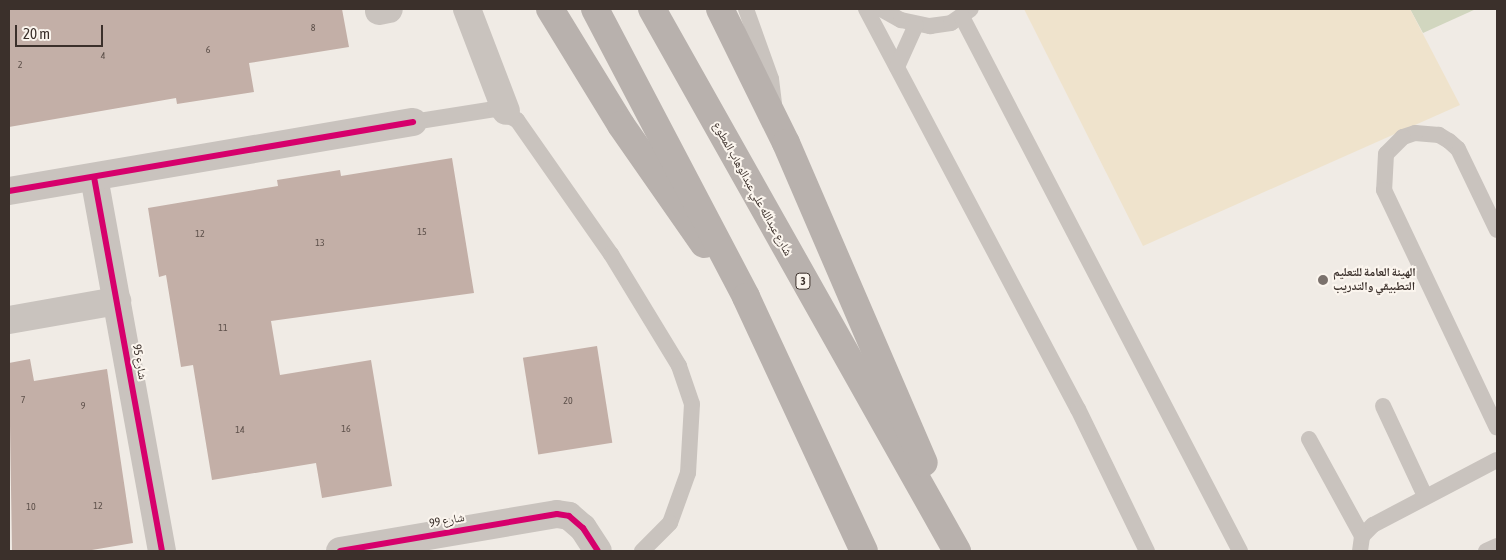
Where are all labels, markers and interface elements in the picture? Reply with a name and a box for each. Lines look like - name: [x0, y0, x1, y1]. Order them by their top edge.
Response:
- scale bar: [18, 15, 105, 47]
- house number: 8: [311, 22, 315, 34]
- text: 20 m: [23, 25, 50, 42]
- house number: 6: [206, 44, 210, 56]
- house number: 4: [101, 50, 105, 62]
- house number: 2: [18, 59, 22, 71]
- street label: شارع عبدالله علي عبدالوهاب المطوع: [709, 119, 795, 259]
- house number: 15: [417, 226, 427, 238]
- house number: 12: [195, 228, 205, 240]
- house number: 13: [315, 237, 325, 249]
- place label: الهيئة العامة للتعليم التطبيقي والتدريب: [1333, 266, 1416, 294]
- road number: 3: [794, 272, 812, 290]
- marker: الهيئة العامة للتعليم التطبيقي والتدريب: [1317, 274, 1329, 286]
- house number: 11: [218, 322, 228, 334]
- street label: شارع 95: [129, 343, 149, 381]
- house number: 7: [21, 394, 25, 406]
- house number: 20: [563, 395, 573, 407]
- house number: 9: [81, 400, 85, 412]
- house number: 16: [341, 423, 351, 435]
- house number: 14: [235, 424, 245, 436]
- house number: 12: [93, 500, 103, 512]
- house number: 10: [26, 501, 36, 513]
- street label: شارع 99: [428, 511, 466, 531]

